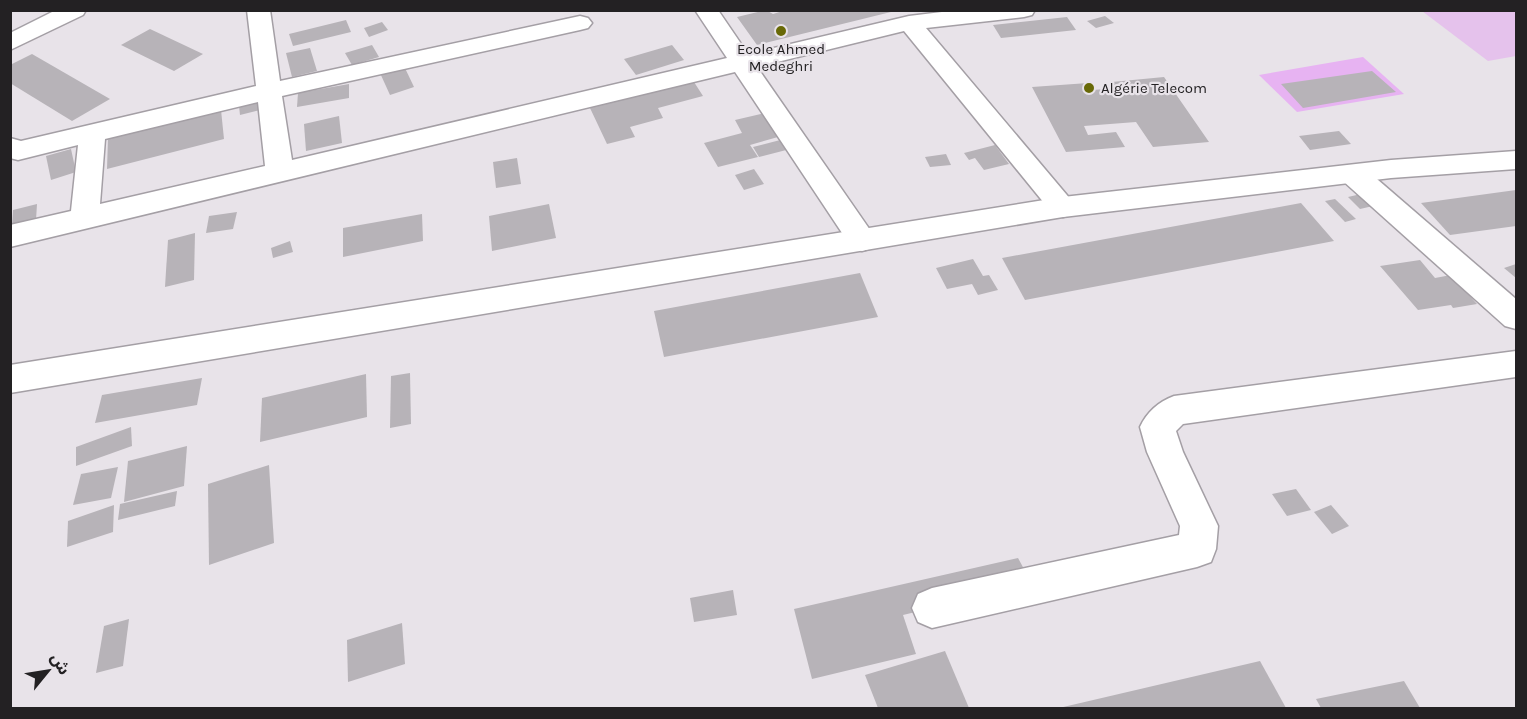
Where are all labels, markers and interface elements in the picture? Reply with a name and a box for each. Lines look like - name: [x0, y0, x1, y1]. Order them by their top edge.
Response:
- marker: Ecole Ahmed Medeghri: [774, 24, 788, 38]
- place label: Ecole Ahmed Medeghri: [737, 40, 825, 75]
- place label: Algérie Telecom: [1101, 79, 1207, 97]
- marker: Algérie Telecom: [1082, 81, 1096, 95]
- north arrow: [18, 641, 78, 701]
- text: ش: [47, 650, 74, 678]

